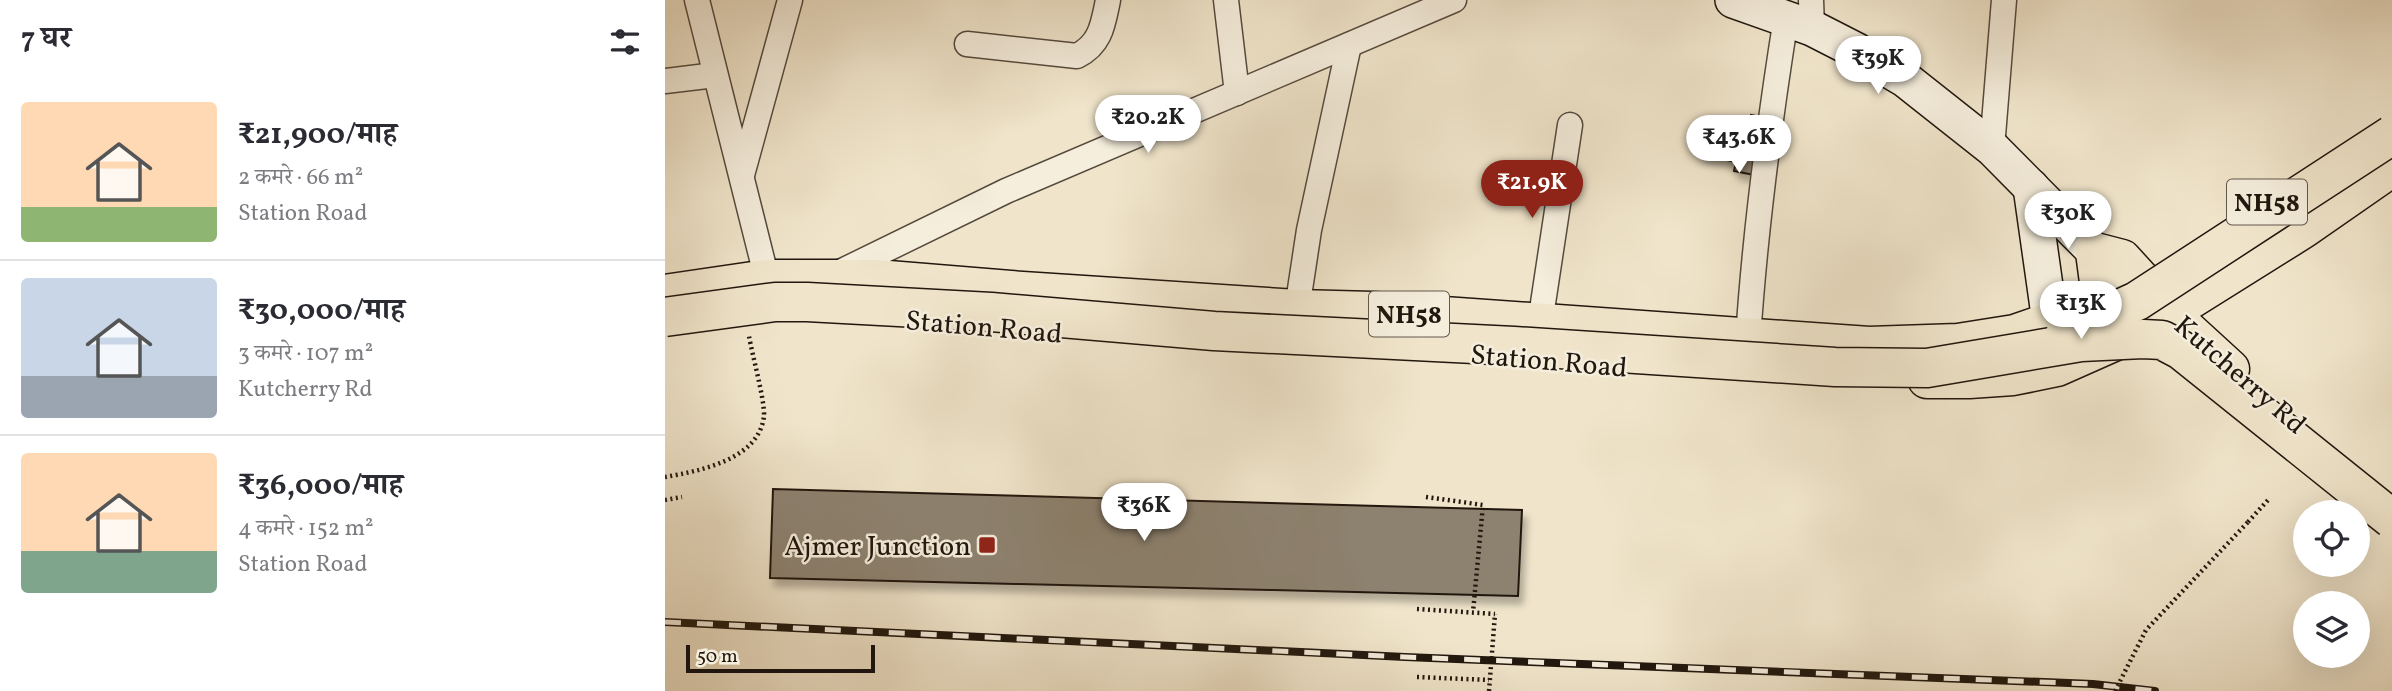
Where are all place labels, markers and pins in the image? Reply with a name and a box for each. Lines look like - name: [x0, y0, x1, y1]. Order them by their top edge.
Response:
- pin: ₹39K: [1837, 36, 1919, 96]
- pin: ₹20.2K: [1091, 96, 1205, 155]
- pin: ₹43.6K: [1682, 116, 1796, 175]
- pin: ₹21.9K: [1475, 160, 1589, 220]
- pin: ₹30K: [2027, 191, 2109, 251]
- pin: ₹13K: [2040, 282, 2122, 341]
- pin: ₹36K: [1103, 484, 1185, 543]
- place label: Ajmer Junction: [784, 528, 971, 567]
- marker: Ajmer Junction: [977, 535, 997, 555]

